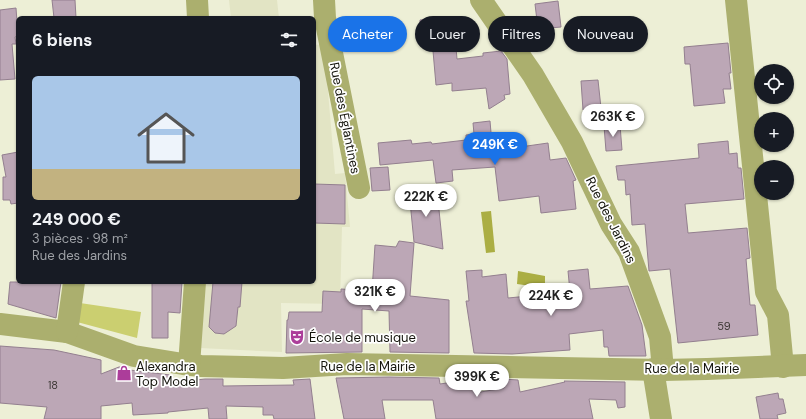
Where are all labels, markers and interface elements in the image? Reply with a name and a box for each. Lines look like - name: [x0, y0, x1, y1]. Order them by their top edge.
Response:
- chip: Acheter: [328, 16, 407, 52]
- chip: Louer: [415, 16, 480, 52]
- chip: Filtres: [488, 16, 555, 52]
- chip: Nouveau: [563, 16, 648, 52]
- text: 6 biens: [32, 29, 92, 51]
- icon: filters: [278, 29, 300, 51]
- street label: Rue des Églantines: [326, 61, 365, 175]
- map controls: [754, 64, 794, 200]
- button: locate: [754, 64, 794, 104]
- icon: home: [130, 102, 202, 174]
- pin: 263K €: [580, 104, 646, 138]
- text: 263K €: [590, 108, 636, 125]
- button: +: [754, 112, 794, 152]
- pin: 249K €: [462, 132, 528, 166]
- text: 249K €: [472, 136, 518, 153]
- button: −: [754, 160, 794, 200]
- street label: Rue des Jardins: [582, 174, 640, 266]
- pin: 222K €: [393, 184, 459, 218]
- text: 222K €: [404, 188, 448, 205]
- text: 249 000 €: [32, 208, 121, 230]
- text: 3 pièces · 98 m²: [32, 230, 128, 247]
- text: Rue des Jardins: [32, 247, 127, 264]
- pin: 321K €: [342, 279, 408, 313]
- text: 321K €: [354, 283, 396, 300]
- pin: 224K €: [518, 283, 584, 317]
- text: 224K €: [528, 287, 574, 304]
- house number: 59: [717, 319, 731, 333]
- theatre icon: École de musique: [288, 328, 306, 346]
- place label: École de musique: [309, 328, 416, 346]
- place label: Alexandra Top Model: [136, 358, 199, 390]
- street label: Rue de la Mairie: [321, 358, 415, 375]
- street label: Rue de la Mairie: [645, 360, 739, 377]
- shop icon: Alexandra Top Model: [115, 364, 133, 382]
- pin: 399K €: [444, 364, 510, 398]
- text: 399K €: [454, 368, 500, 385]
- house number: 18: [48, 378, 58, 392]

